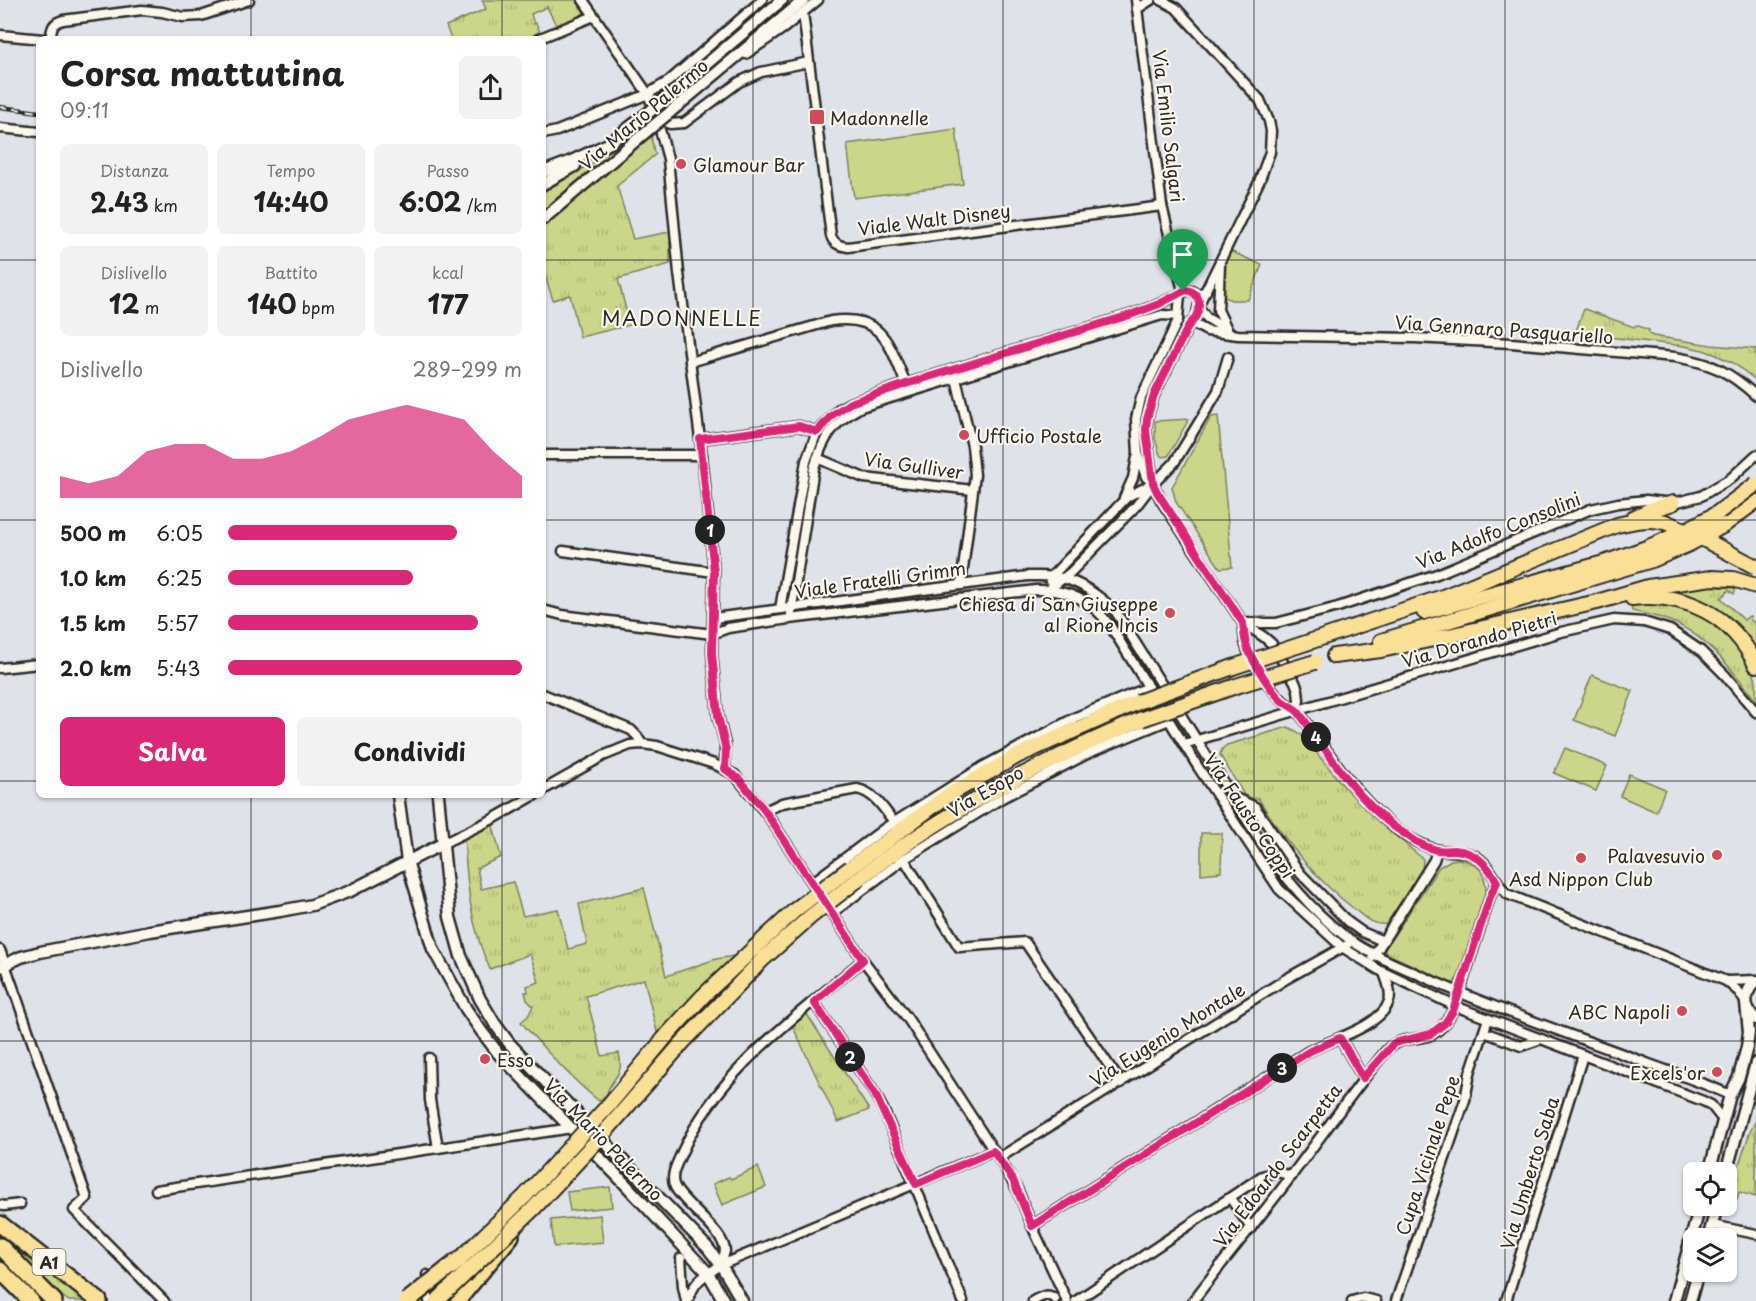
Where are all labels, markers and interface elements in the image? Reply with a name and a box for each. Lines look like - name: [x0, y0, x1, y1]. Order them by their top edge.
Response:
- text: Corsa mattutina: [60, 47, 344, 97]
- street label: Via Emilio Salgari: [1146, 48, 1192, 204]
- street label: Via Mario Palermo: [572, 52, 714, 176]
- button: share: [459, 56, 522, 119]
- text: 09:11: [60, 95, 109, 125]
- place label: Madonnelle: [830, 104, 929, 131]
- marker: Madonnelle: [808, 108, 826, 126]
- place label: Glamour Bar: [693, 151, 806, 178]
- marker: Glamour Bar: [674, 157, 688, 171]
- text: Distanza: [100, 158, 168, 182]
- text: Tempo: [267, 158, 315, 182]
- text: Passo: [427, 158, 469, 182]
- text: 2.43: [90, 182, 149, 221]
- text: 14:40: [254, 182, 328, 221]
- text: 6:02: [399, 182, 461, 221]
- text: km: [149, 193, 178, 217]
- text: /km: [461, 193, 497, 217]
- street label: Viale Walt Disney: [856, 196, 1012, 242]
- pin: [1157, 229, 1208, 291]
- icon: arrive: [1166, 238, 1199, 271]
- text: Dislivello: [101, 260, 167, 284]
- text: Battito: [264, 260, 318, 284]
- text: kcal: [432, 260, 464, 284]
- text: 12: [109, 284, 139, 323]
- text: 140: [247, 284, 297, 323]
- text: 177: [427, 284, 469, 323]
- text: m: [139, 295, 159, 319]
- text: bpm: [297, 295, 335, 319]
- district label: MADONNELLE: [602, 303, 762, 333]
- street label: Via Gennaro Pasquariello: [1394, 308, 1614, 350]
- text: Dislivello: [60, 354, 143, 384]
- text: 289–299 m: [413, 354, 522, 384]
- place label: Ufficio Postale: [976, 422, 1102, 449]
- marker: Ufficio Postale: [957, 428, 971, 442]
- street label: Via Gulliver: [863, 445, 966, 485]
- street label: Via Adolfo Consolini: [1412, 485, 1584, 575]
- pin: 1: [695, 515, 725, 545]
- text: 500 m: [60, 518, 127, 548]
- text: 6:05: [156, 518, 203, 548]
- text: 1: [706, 518, 714, 542]
- street label: Viale Fratelli Grimm: [793, 554, 967, 604]
- text: 1.0 km: [60, 563, 127, 593]
- text: 6:25: [156, 563, 202, 593]
- place label: Chiesa di San Giuseppe al Rione Incis: [958, 590, 1158, 638]
- street label: Via Dorando Pietri: [1398, 604, 1560, 674]
- marker: Chiesa di San Giuseppe al Rione Incis: [1163, 606, 1177, 620]
- text: 1.5 km: [60, 608, 126, 638]
- text: 5:57: [156, 608, 199, 638]
- text: 2.0 km: [60, 653, 132, 683]
- text: 5:43: [156, 653, 200, 683]
- button: Salva: [60, 717, 285, 786]
- button: Condividi: [297, 717, 522, 786]
- pin: 4: [1301, 722, 1331, 752]
- text: 4: [1311, 725, 1321, 749]
- street label: Via Fausto Coppi: [1198, 747, 1302, 883]
- street label: Via Esopo: [942, 758, 1028, 824]
- place label: Palavesuvio: [1607, 842, 1705, 869]
- marker: Palavesuvio: [1710, 848, 1724, 862]
- marker: Asd Nippon Club: [1574, 851, 1588, 865]
- place label: Asd Nippon Club: [1509, 865, 1653, 892]
- street label: Via Eugenio Montale: [1084, 975, 1250, 1093]
- place label: ABC Napoli: [1568, 998, 1670, 1025]
- marker: ABC Napoli: [1675, 1004, 1689, 1018]
- pin: 2: [835, 1042, 865, 1072]
- text: 2: [844, 1045, 856, 1069]
- place label: Esso: [497, 1046, 534, 1073]
- marker: Esso: [478, 1052, 492, 1066]
- pin: 3: [1267, 1053, 1297, 1083]
- text: 3: [1277, 1056, 1287, 1080]
- place label: Excels'or: [1630, 1059, 1706, 1086]
- marker: Excels'or: [1710, 1065, 1724, 1079]
- street label: Via Mario Palermo: [538, 1071, 670, 1207]
- street label: Cupa Vicinale Pepe: [1388, 1071, 1466, 1239]
- street label: Via Edoardo Scarpetta: [1206, 1077, 1348, 1253]
- street label: Via Umberto Saba: [1493, 1092, 1565, 1253]
- map controls: [1683, 1162, 1737, 1282]
- button: locate: [1683, 1162, 1737, 1216]
- button: layers: [1683, 1228, 1737, 1282]
- road number: A1: [32, 1249, 66, 1275]

